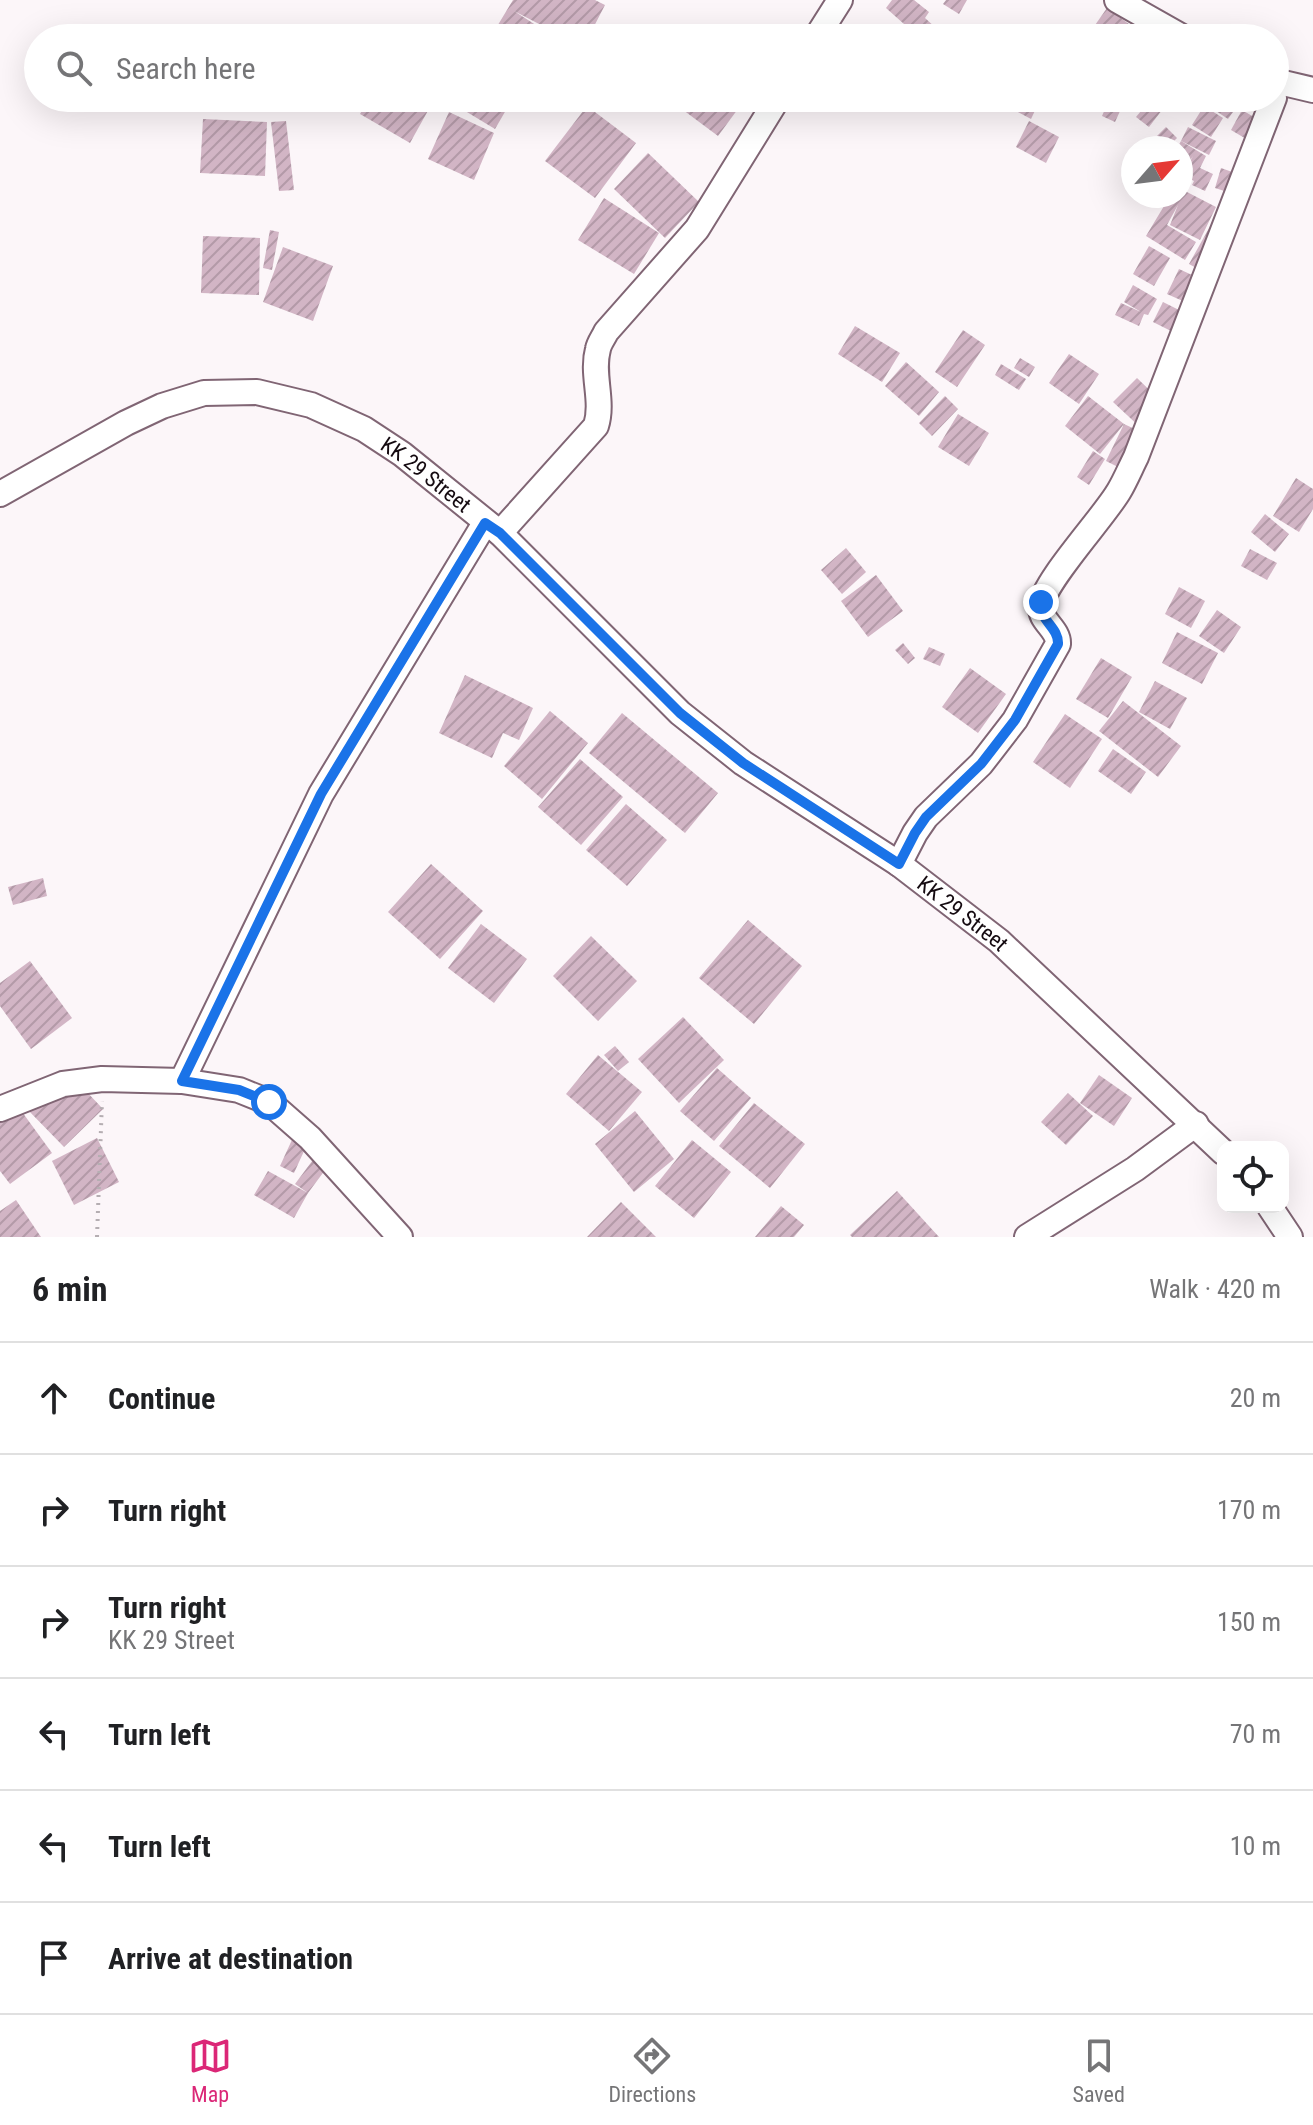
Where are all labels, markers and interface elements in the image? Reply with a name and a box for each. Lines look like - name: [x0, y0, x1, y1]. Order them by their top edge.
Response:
- search box: [24, 24, 1289, 112]
- icon: search: [52, 46, 96, 90]
- text: Search here: [116, 51, 256, 86]
- north arrow: [1121, 136, 1193, 208]
- street label: KK 29 Street: [376, 432, 476, 518]
- route end: [1023, 584, 1059, 620]
- street label: KK 29 Street: [912, 871, 1013, 956]
- route start: [251, 1084, 287, 1120]
- map controls: [1217, 1141, 1289, 1213]
- button: locate: [1217, 1141, 1289, 1213]
- text: 6 min: [32, 1269, 108, 1309]
- text: Walk · 420 m: [1149, 1274, 1281, 1304]
- icon: ahead: [32, 1376, 76, 1420]
- text: Continue: [108, 1381, 215, 1416]
- text: 20 m: [1230, 1383, 1281, 1413]
- icon: right: [32, 1488, 76, 1532]
- text: Turn right: [108, 1493, 226, 1528]
- text: 170 m: [1217, 1495, 1281, 1525]
- text: Turn right: [108, 1590, 226, 1625]
- icon: right: [32, 1600, 76, 1644]
- text: 150 m: [1217, 1607, 1281, 1637]
- text: KK 29 Street: [108, 1625, 235, 1655]
- icon: left: [32, 1712, 76, 1756]
- text: Turn left: [108, 1717, 211, 1752]
- text: 70 m: [1230, 1719, 1281, 1749]
- icon: left: [32, 1824, 76, 1868]
- text: Turn left: [108, 1829, 211, 1864]
- text: 10 m: [1230, 1831, 1281, 1861]
- icon: arrive: [32, 1936, 76, 1980]
- text: Arrive at destination: [108, 1941, 353, 1976]
- tab: Map: [188, 2034, 232, 2107]
- tab: Directions: [608, 2034, 696, 2107]
- tab: Saved: [1073, 2034, 1125, 2107]

